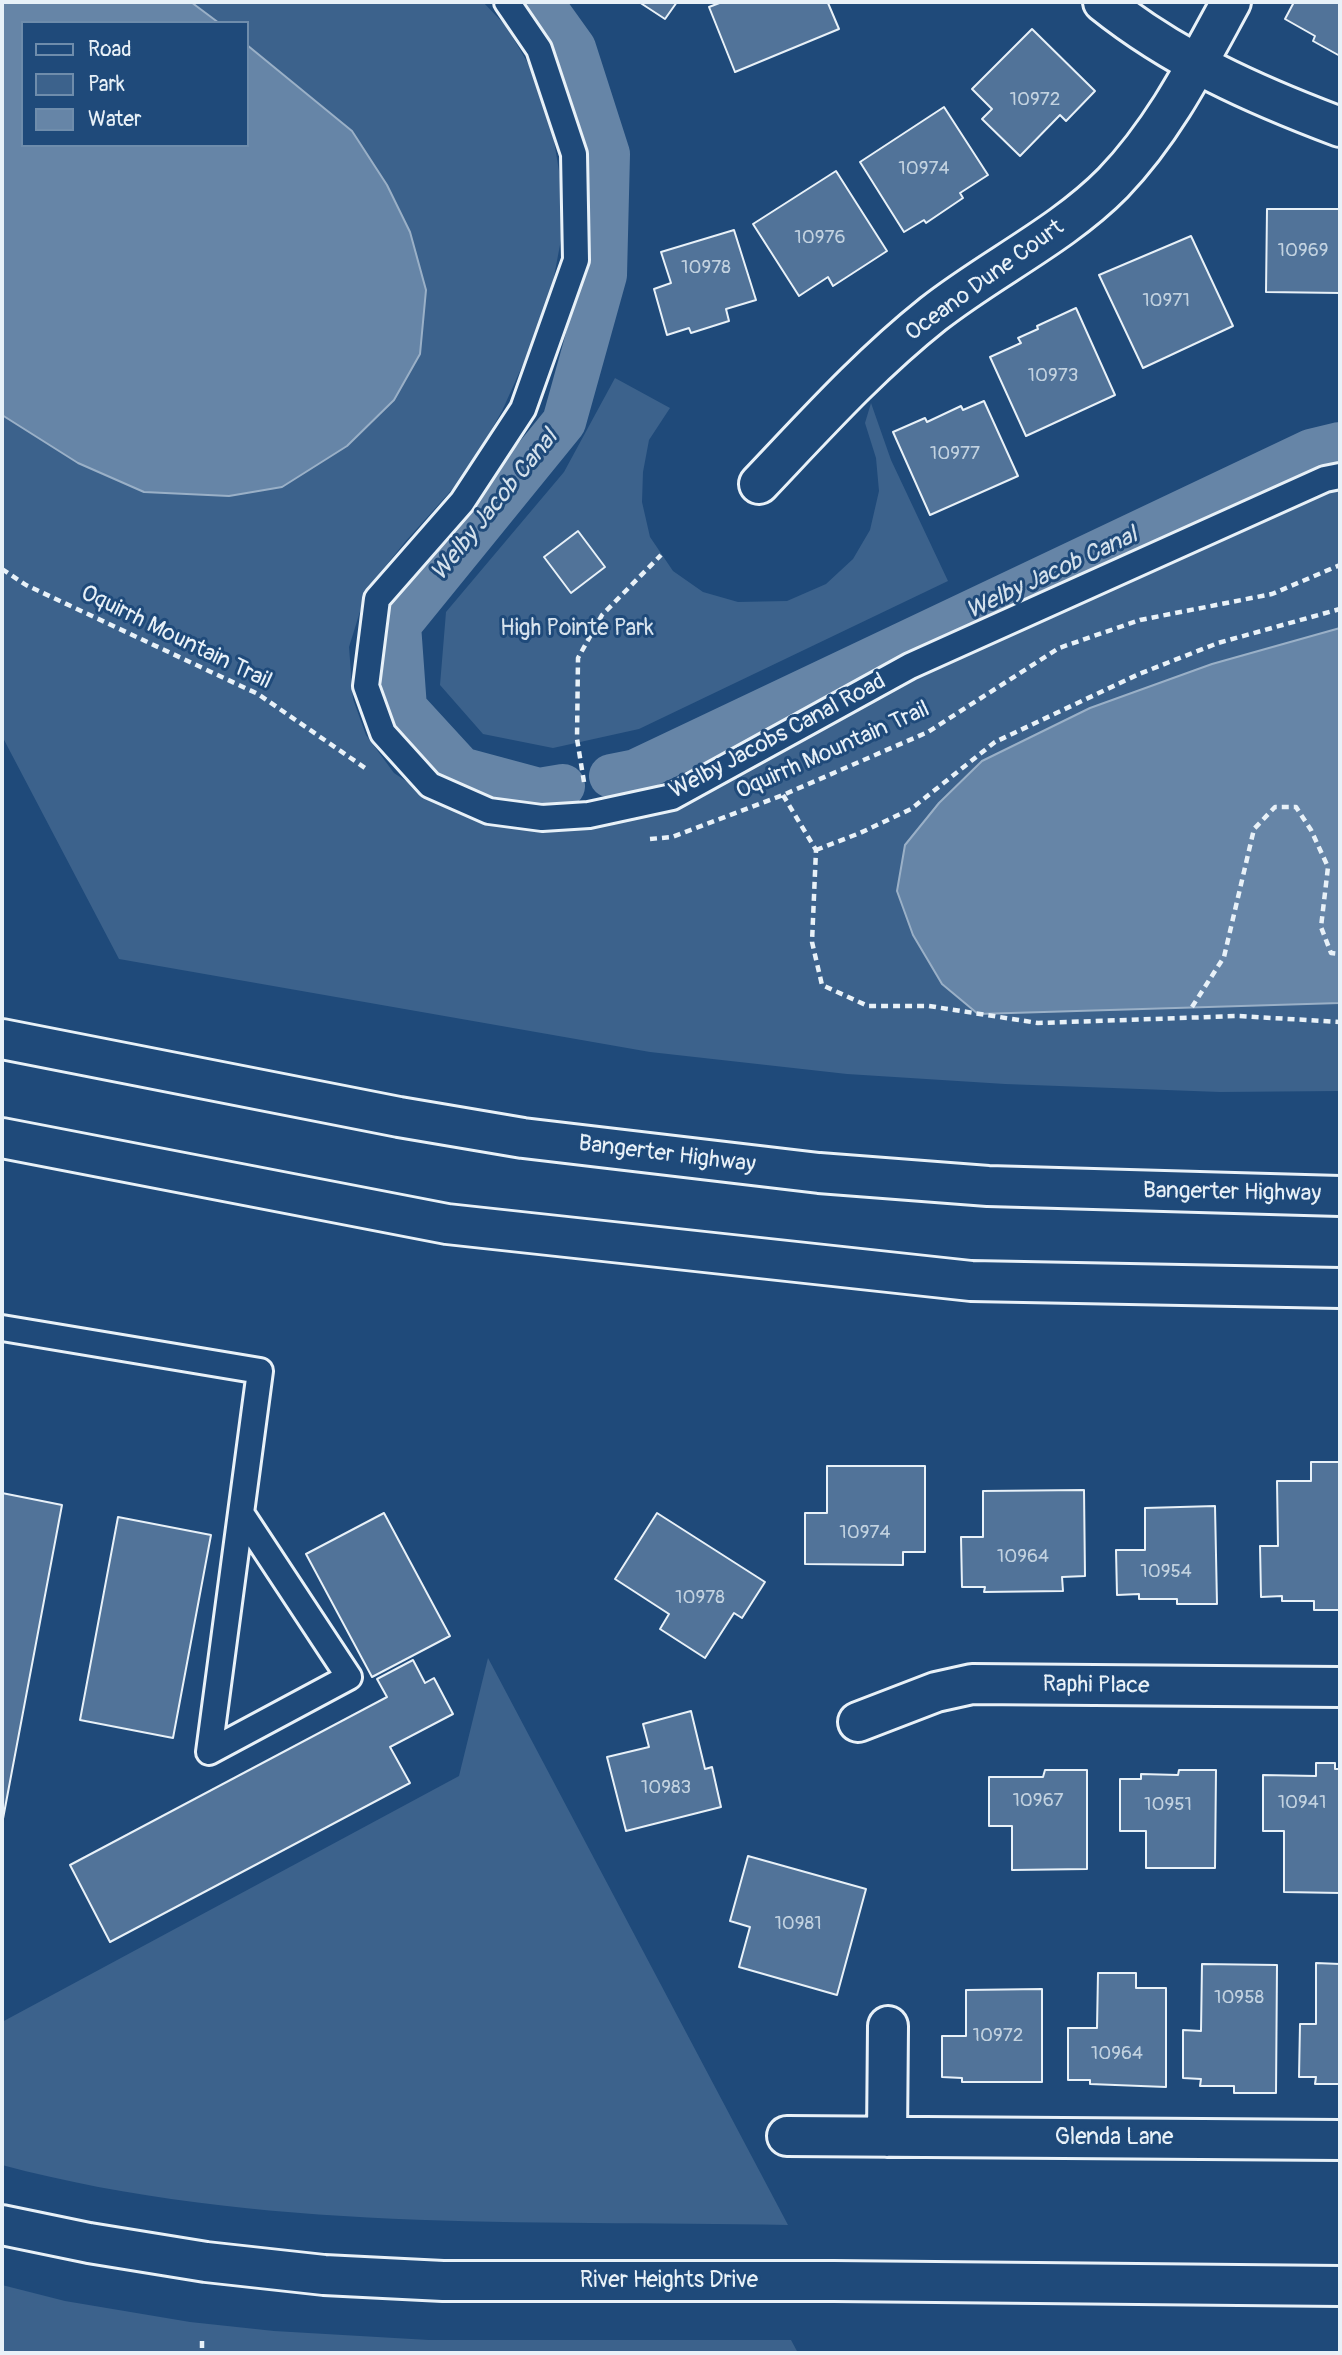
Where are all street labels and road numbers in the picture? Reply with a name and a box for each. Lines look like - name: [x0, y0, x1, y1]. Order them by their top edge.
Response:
- street label: Oceano Dune Court: [900, 214, 1070, 348]
- street label: Oquirrh Mountain Trail: [76, 580, 276, 696]
- street label: Welby Jacobs Canal Road: [665, 668, 891, 806]
- street label: Oquirrh Mountain Trail: [732, 696, 934, 806]
- street label: Bangerter Highway: [577, 1130, 757, 1180]
- street label: Bangerter Highway: [1143, 1178, 1321, 1208]
- street label: Raphi Place: [1042, 1671, 1150, 1701]
- street label: Glenda Lane: [1055, 2124, 1173, 2152]
- street label: River Heights Drive: [580, 2267, 758, 2295]

